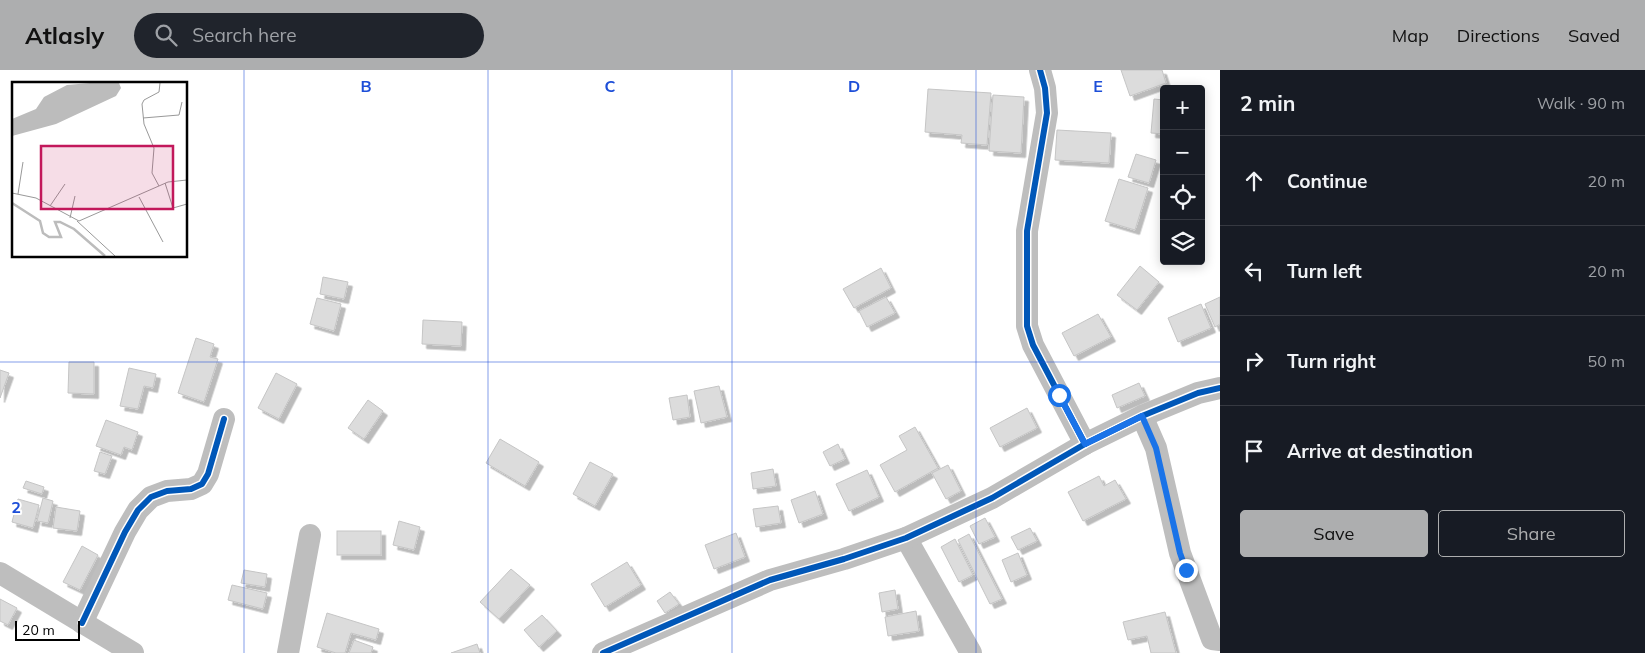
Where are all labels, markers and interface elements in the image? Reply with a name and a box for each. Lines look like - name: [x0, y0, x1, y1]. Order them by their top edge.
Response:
- search box: [134, 13, 484, 58]
- text: Atlasly: [25, 20, 104, 50]
- icon: search: [152, 21, 180, 49]
- text: Search here: [192, 23, 297, 47]
- text: Map: [1392, 24, 1429, 47]
- text: Directions: [1457, 24, 1540, 47]
- text: Saved: [1568, 24, 1620, 47]
- text: B: [360, 76, 372, 96]
- text: C: [605, 76, 616, 96]
- text: D: [848, 76, 860, 96]
- text: E: [1093, 76, 1103, 96]
- inset map: [12, 82, 188, 258]
- map controls: [1160, 85, 1205, 265]
- button: +: [1160, 85, 1205, 130]
- text: 2 min: [1240, 90, 1295, 116]
- text: Walk · 90 m: [1537, 93, 1625, 113]
- button: −: [1160, 130, 1205, 175]
- icon: ahead: [1240, 167, 1268, 195]
- text: Continue: [1287, 169, 1367, 193]
- text: 20 m: [1588, 171, 1625, 191]
- button: locate: [1160, 175, 1205, 220]
- button: layers: [1160, 220, 1205, 265]
- icon: left: [1240, 257, 1268, 285]
- text: Turn left: [1287, 259, 1362, 283]
- text: 20 m: [1588, 261, 1625, 281]
- icon: right: [1240, 347, 1268, 375]
- text: Turn right: [1287, 349, 1376, 373]
- text: 50 m: [1588, 351, 1625, 371]
- route start: [1048, 384, 1071, 407]
- icon: arrive: [1240, 437, 1268, 465]
- text: Arrive at destination: [1287, 439, 1473, 463]
- text: 2: [11, 497, 21, 517]
- button: Save: [1240, 510, 1428, 557]
- button: Share: [1438, 510, 1625, 557]
- route end: [1175, 559, 1198, 582]
- scale bar: [15, 618, 80, 641]
- text: 20 m: [22, 621, 55, 639]

